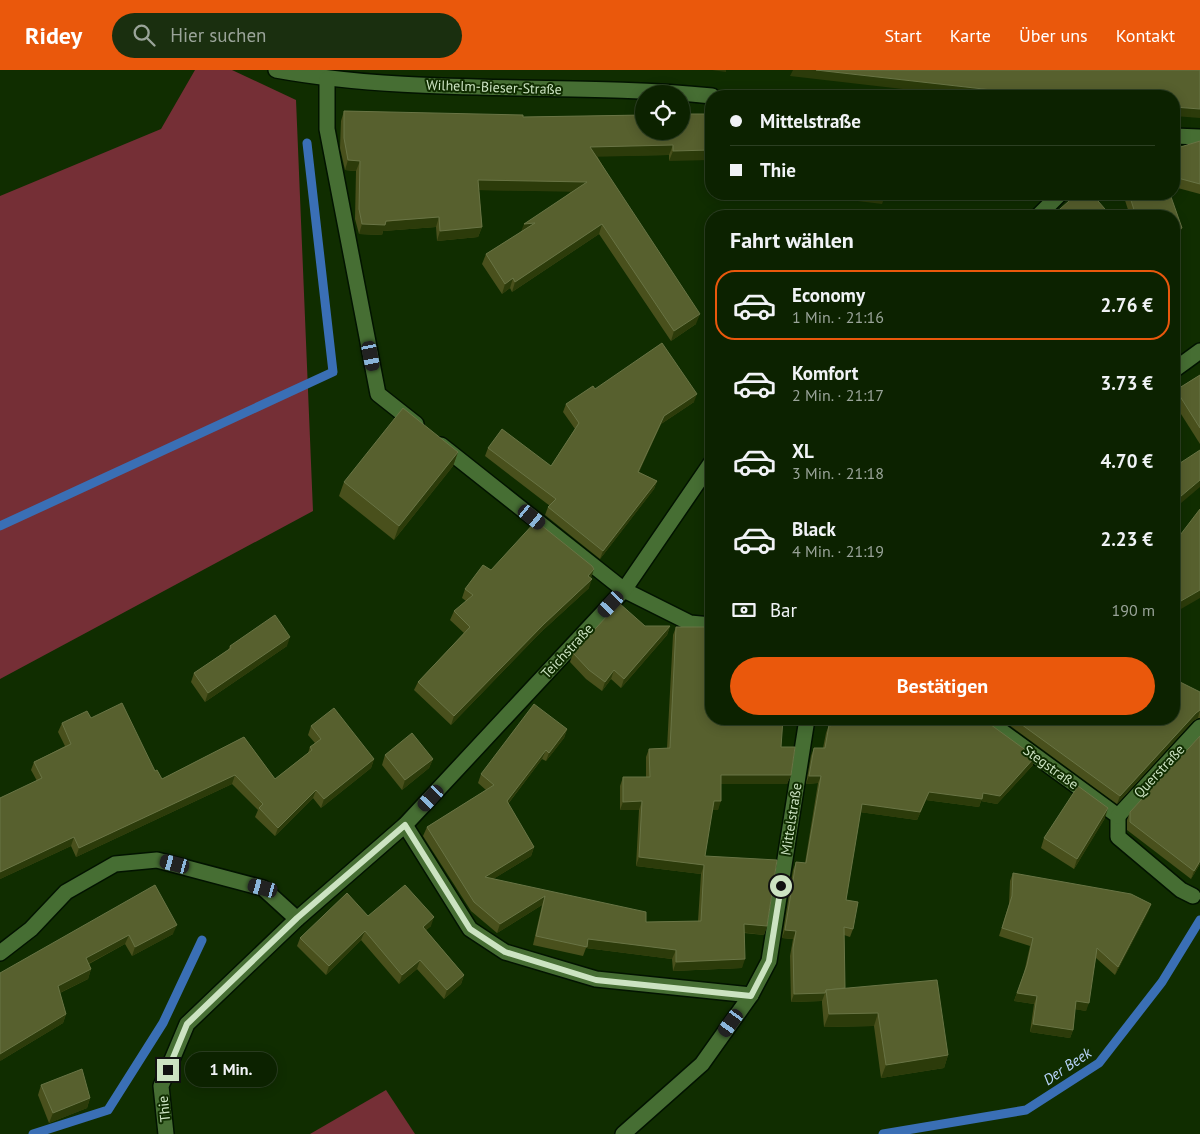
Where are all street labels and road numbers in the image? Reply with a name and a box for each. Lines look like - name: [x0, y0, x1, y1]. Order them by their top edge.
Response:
- street label: Wilhelm-Bieser-Straße: [426, 76, 562, 98]
- street label: Teichstraße: [537, 620, 597, 682]
- street label: Querstraße: [1130, 740, 1188, 802]
- street label: Stegstraße: [1020, 741, 1082, 793]
- street label: Mittelstraße: [776, 781, 806, 857]
- street label: Thie: [154, 1095, 174, 1123]

